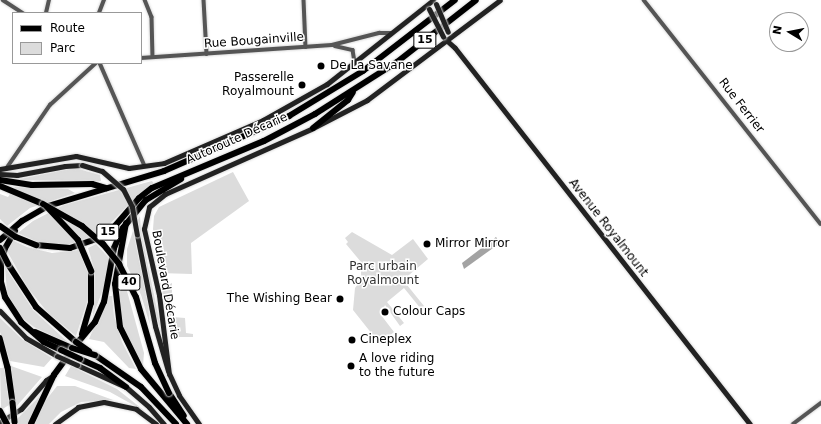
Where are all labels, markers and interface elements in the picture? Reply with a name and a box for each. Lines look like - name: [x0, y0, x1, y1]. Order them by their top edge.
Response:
- legend: [12, 12, 142, 64]
- north arrow: [769, 12, 809, 52]
- text: Route: [50, 21, 85, 35]
- text: N: [770, 24, 785, 36]
- street label: Rue Bougainville: [204, 30, 304, 52]
- road number: 15: [413, 31, 437, 49]
- text: Parc: [50, 41, 75, 55]
- place label: De La Savane: [330, 59, 413, 73]
- marker: De La Savane: [315, 60, 327, 72]
- place label: Passerelle Royalmount: [222, 71, 294, 99]
- street label: Rue Ferrier: [715, 76, 767, 136]
- marker: Passerelle Royalmount: [297, 80, 307, 90]
- street label: Autoroute Décarie: [184, 110, 290, 168]
- street label: Avenue Royalmount: [565, 176, 651, 280]
- road number: 15: [96, 223, 120, 241]
- street label: Boulevard Décarie: [148, 229, 182, 341]
- place label: Mirror Mirror: [435, 237, 510, 251]
- marker: Mirror Mirror: [422, 239, 432, 249]
- park label: Parc urbain Royalmount: [347, 260, 419, 288]
- road number: 40: [117, 273, 141, 291]
- place label: The Wishing Bear: [227, 292, 332, 306]
- marker: The Wishing Bear: [335, 294, 345, 304]
- place label: Colour Caps: [393, 305, 465, 319]
- marker: Colour Caps: [380, 307, 390, 317]
- place label: Cineplex: [360, 333, 412, 347]
- marker: Cineplex: [347, 335, 357, 345]
- place label: A love riding to the future: [359, 352, 435, 380]
- marker: A love riding to the future: [346, 361, 356, 371]

